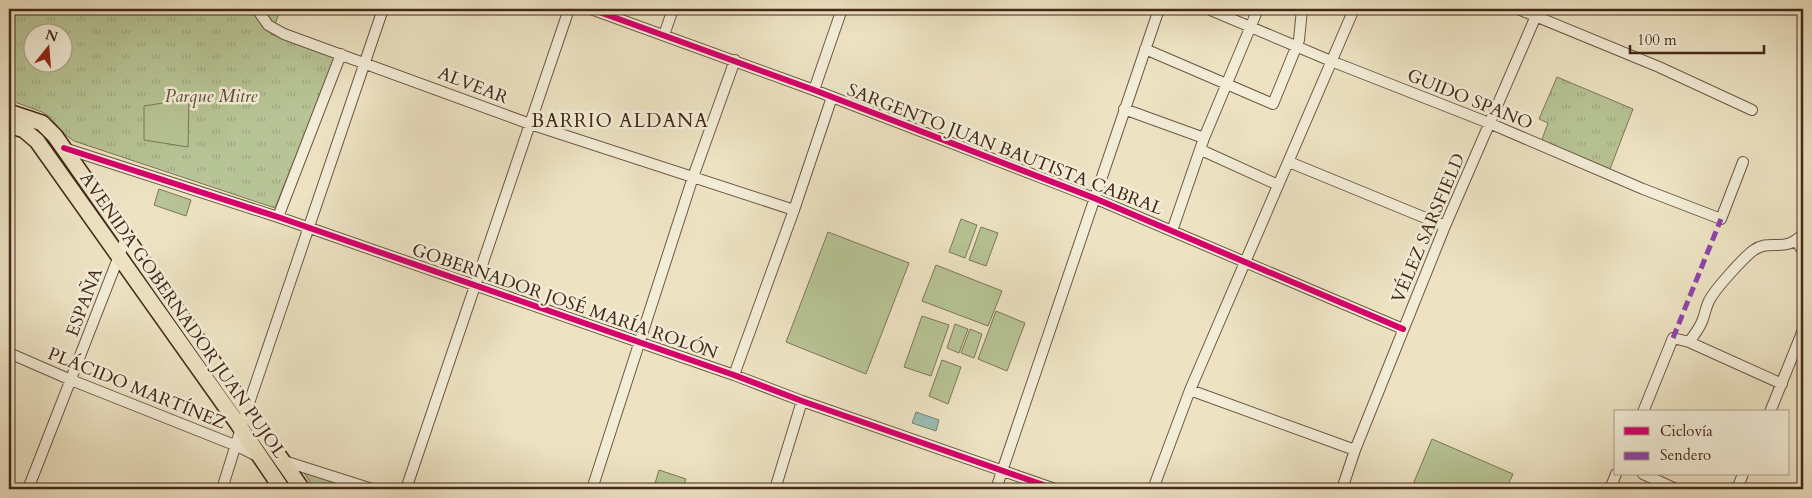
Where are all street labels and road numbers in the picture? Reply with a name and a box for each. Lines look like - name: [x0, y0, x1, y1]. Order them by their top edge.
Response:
- street label: ALVEAR: [434, 61, 512, 110]
- street label: GUIDO SPANO: [1403, 63, 1536, 136]
- street label: SARGENTO JUAN BAUTISTA CABRAL: [843, 78, 1166, 221]
- street label: VÉLEZ SARSFIELD: [1386, 150, 1471, 307]
- street label: AVENIDA GOBERNADOR JUAN PUJOL: [74, 167, 291, 463]
- street label: GOBERNADOR JOSÉ MARÍA ROLÓN: [408, 237, 722, 366]
- street label: ESPAÑA: [60, 264, 109, 340]
- street label: PLÁCIDO MARTÍNEZ: [44, 341, 230, 436]

